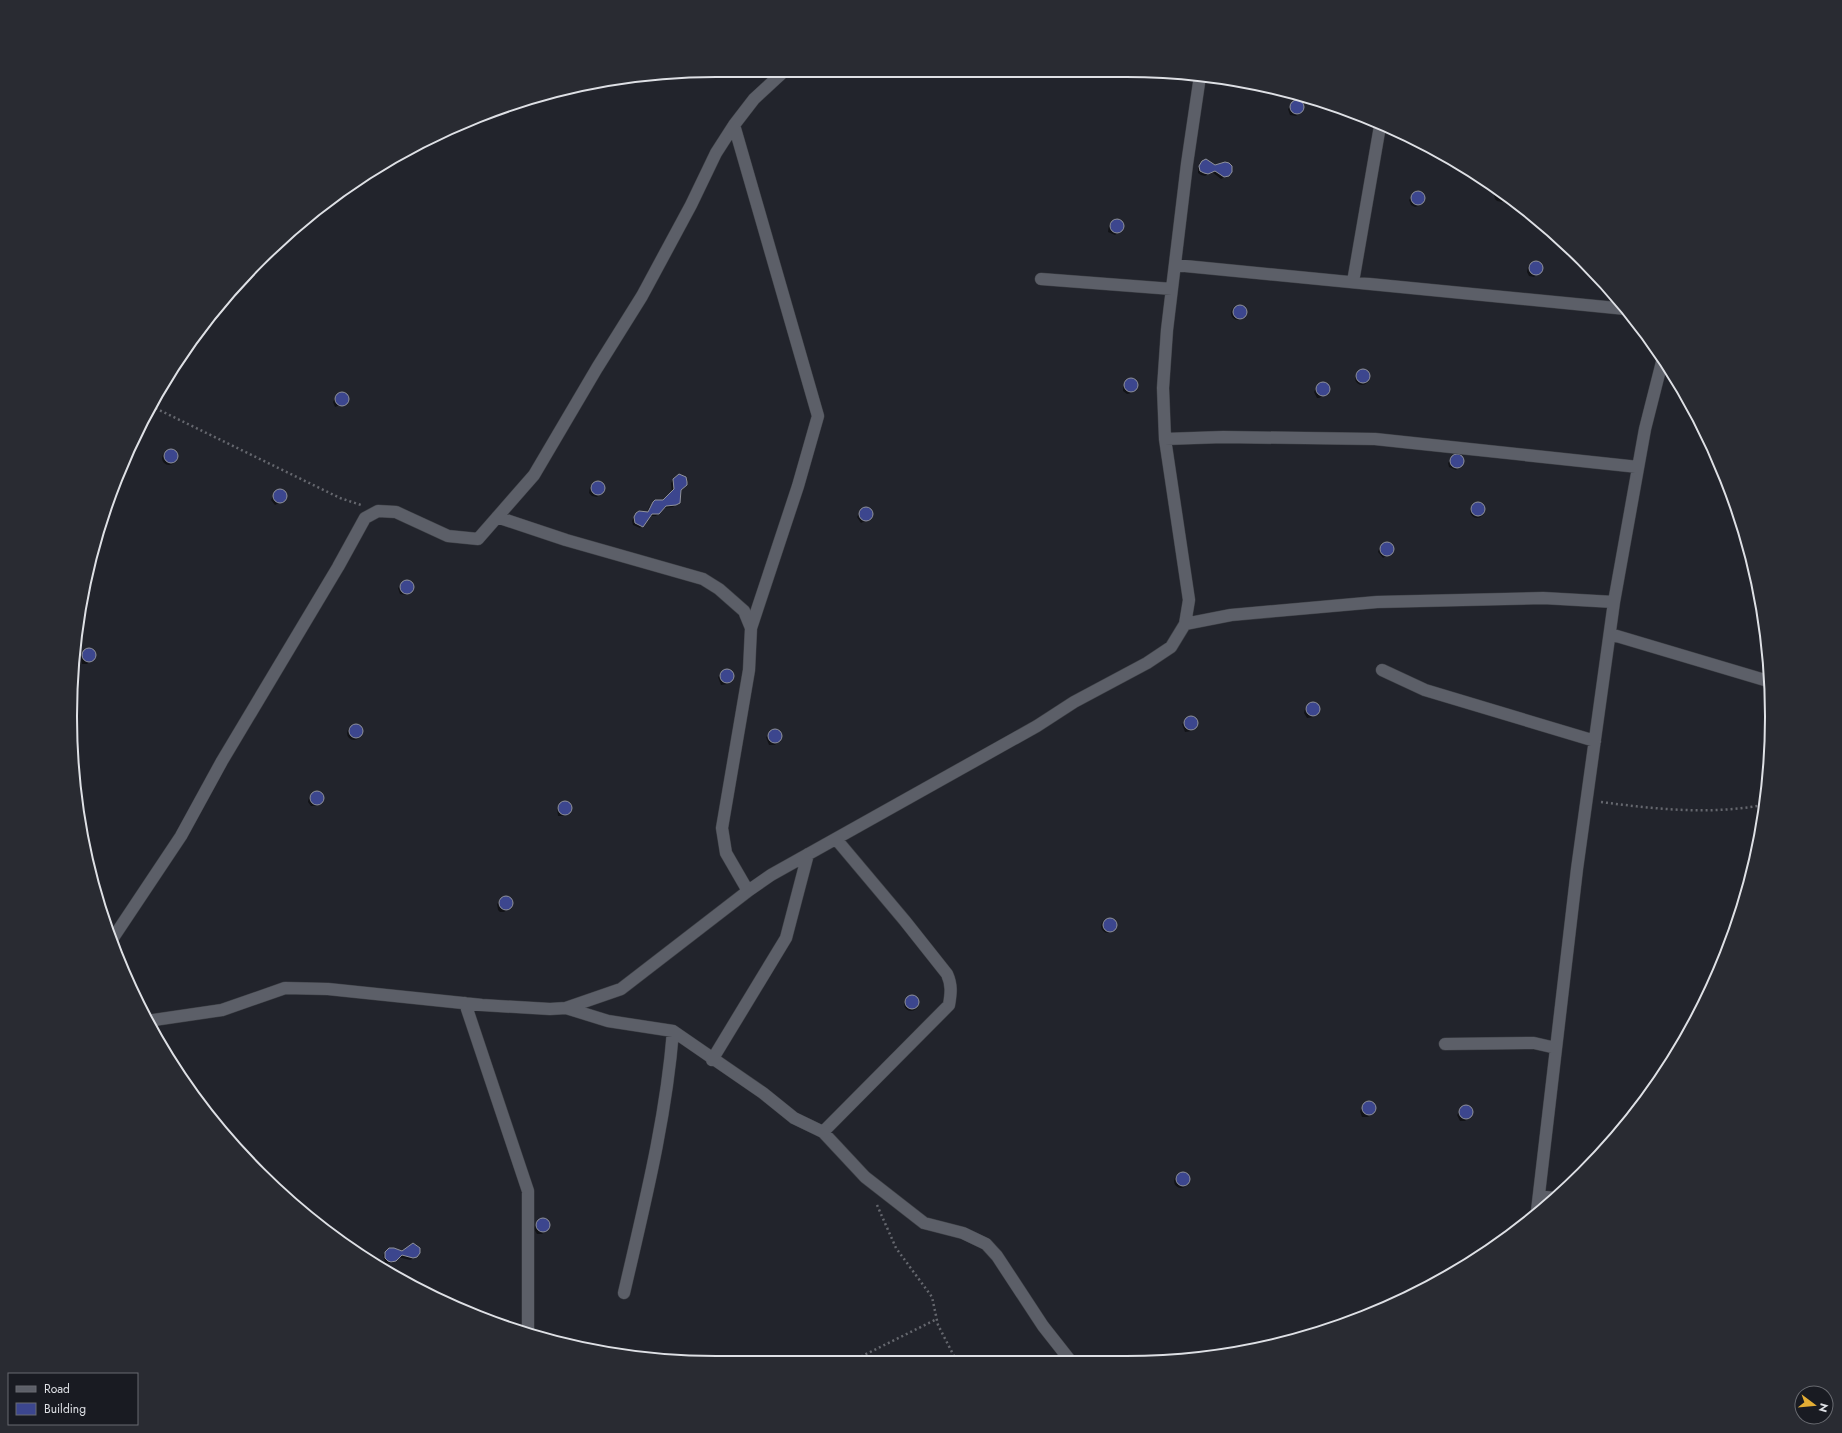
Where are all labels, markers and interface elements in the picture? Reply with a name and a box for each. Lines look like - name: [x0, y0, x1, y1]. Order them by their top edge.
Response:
- legend: [8, 1373, 138, 1425]
- text: Road: [44, 1380, 70, 1398]
- north arrow: [1794, 1385, 1834, 1425]
- text: Building: [44, 1400, 86, 1418]
- text: N: [1815, 1401, 1833, 1414]

